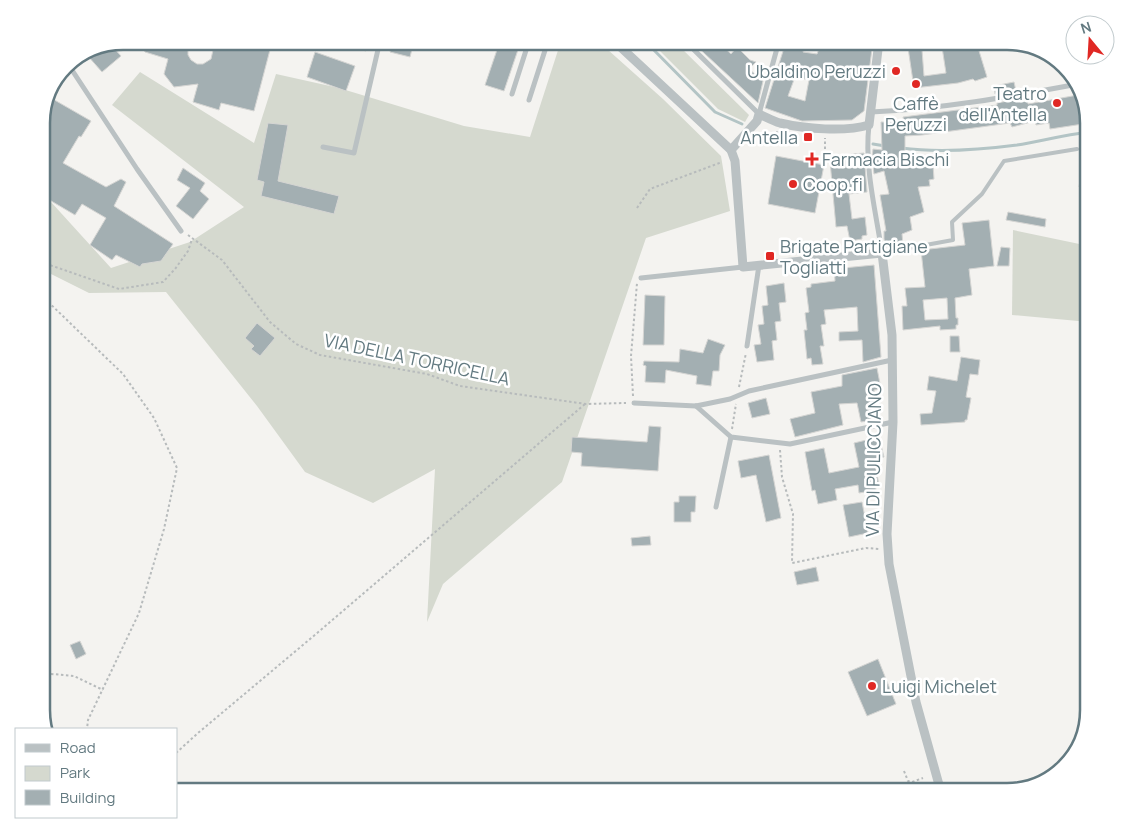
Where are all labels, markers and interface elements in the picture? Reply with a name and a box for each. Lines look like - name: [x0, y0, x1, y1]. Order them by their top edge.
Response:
- north arrow: [1065, 15, 1115, 65]
- text: N: [1078, 17, 1094, 38]
- place label: Ubaldino Peruzzi: [747, 59, 886, 83]
- marker: Ubaldino Peruzzi: [890, 65, 902, 77]
- marker: Caffè Peruzzi: [910, 78, 922, 90]
- place label: Teatro dell'Antella: [958, 81, 1047, 126]
- place label: Caffè Peruzzi: [885, 91, 947, 136]
- marker: Teatro dell'Antella: [1051, 97, 1063, 109]
- place label: Antella: [740, 125, 798, 149]
- marker: Antella: [802, 131, 814, 143]
- place label: Farmacia Bischi: [822, 147, 950, 171]
- marker: Farmacia Bischi: [806, 153, 818, 165]
- place label: Coop.fi: [803, 172, 863, 196]
- marker: Coop.fi: [787, 178, 799, 190]
- place label: Brigate Partigiane Togliatti: [780, 234, 928, 279]
- marker: Brigate Partigiane Togliatti: [764, 250, 776, 262]
- street label: VIA DELLA TORRICELLA: [322, 328, 513, 391]
- street label: VIA DI PULICCIANO: [860, 383, 886, 537]
- place label: Luigi Michelet: [882, 674, 997, 698]
- marker: Luigi Michelet: [866, 680, 878, 692]
- legend: [15, 728, 178, 818]
- text: Road: [60, 737, 96, 758]
- text: Park: [60, 762, 90, 783]
- text: Building: [60, 787, 115, 808]

